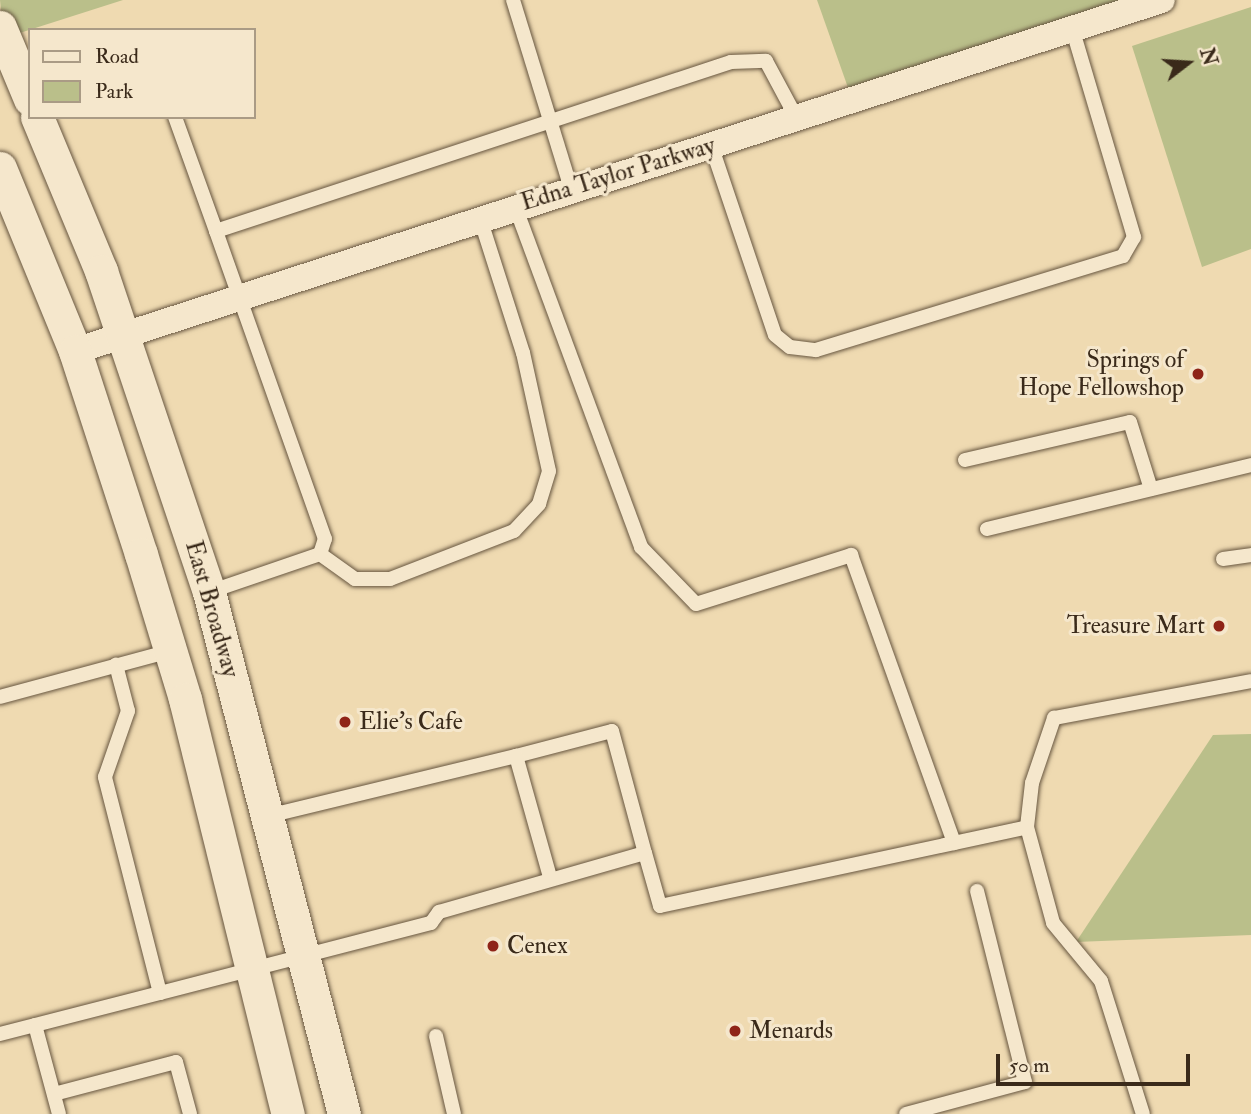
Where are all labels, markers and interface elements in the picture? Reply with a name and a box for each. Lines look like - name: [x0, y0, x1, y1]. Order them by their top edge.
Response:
- legend: [28, 28, 256, 119]
- north arrow: [1153, 28, 1223, 98]
- text: Road: [95, 43, 139, 70]
- text: N: [1194, 45, 1222, 68]
- text: Park: [95, 78, 133, 105]
- street label: Edna Taylor Parkway: [517, 131, 719, 217]
- place label: Springs of Hope Fellowshop: [1019, 346, 1184, 402]
- marker: Springs of Hope Fellowshop: [1190, 366, 1206, 382]
- street label: East Broadway: [179, 537, 245, 681]
- place label: Treasure Mart: [1067, 612, 1205, 640]
- marker: Treasure Mart: [1211, 618, 1227, 634]
- place label: Elie's Cafe: [359, 708, 463, 736]
- marker: Elie's Cafe: [337, 714, 353, 730]
- place label: Cenex: [507, 932, 568, 960]
- marker: Cenex: [485, 938, 501, 954]
- place label: Menards: [749, 1017, 833, 1045]
- marker: Menards: [727, 1023, 743, 1039]
- scale bar: [999, 1040, 1193, 1084]
- text: 50 m: [1009, 1052, 1050, 1079]

